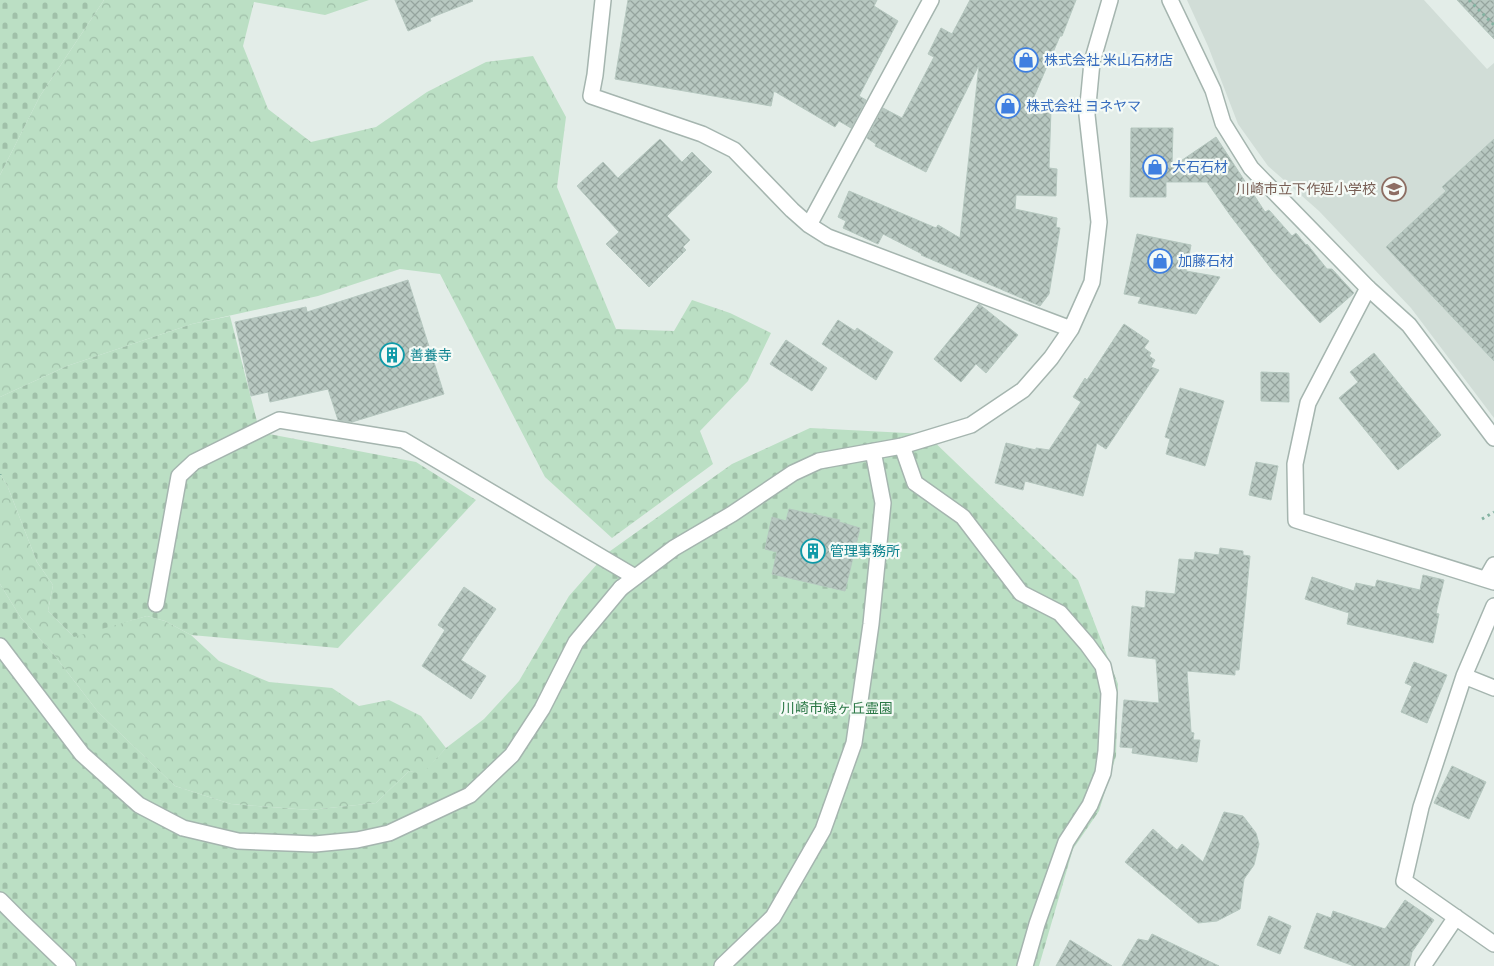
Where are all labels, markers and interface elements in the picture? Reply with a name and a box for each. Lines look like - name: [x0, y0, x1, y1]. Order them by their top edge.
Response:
- shop icon: 株式会社 米山石材店: [1013, 47, 1039, 73]
- place label: 株式会社 米山石材店: [1044, 49, 1173, 70]
- shop icon: 株式会社 ヨネヤマ: [995, 93, 1021, 119]
- place label: 株式会社 ヨネヤマ: [1026, 95, 1141, 116]
- shop icon: 大石石材: [1142, 154, 1168, 180]
- place label: 大石石材: [1172, 156, 1228, 177]
- school or university icon: 川崎市立下作延小学校: [1381, 176, 1407, 202]
- place label: 川崎市立下作延小学校: [1236, 178, 1376, 199]
- shop icon: 加藤石材: [1147, 248, 1173, 274]
- place label: 加藤石材: [1178, 250, 1234, 271]
- building icon: 善養寺: [379, 342, 405, 368]
- place label: 善養寺: [410, 344, 452, 365]
- building icon: 管理事務所: [800, 538, 826, 564]
- place label: 管理事務所: [830, 540, 900, 561]
- park label: 川崎市緑ヶ丘霊園: [781, 697, 893, 718]

